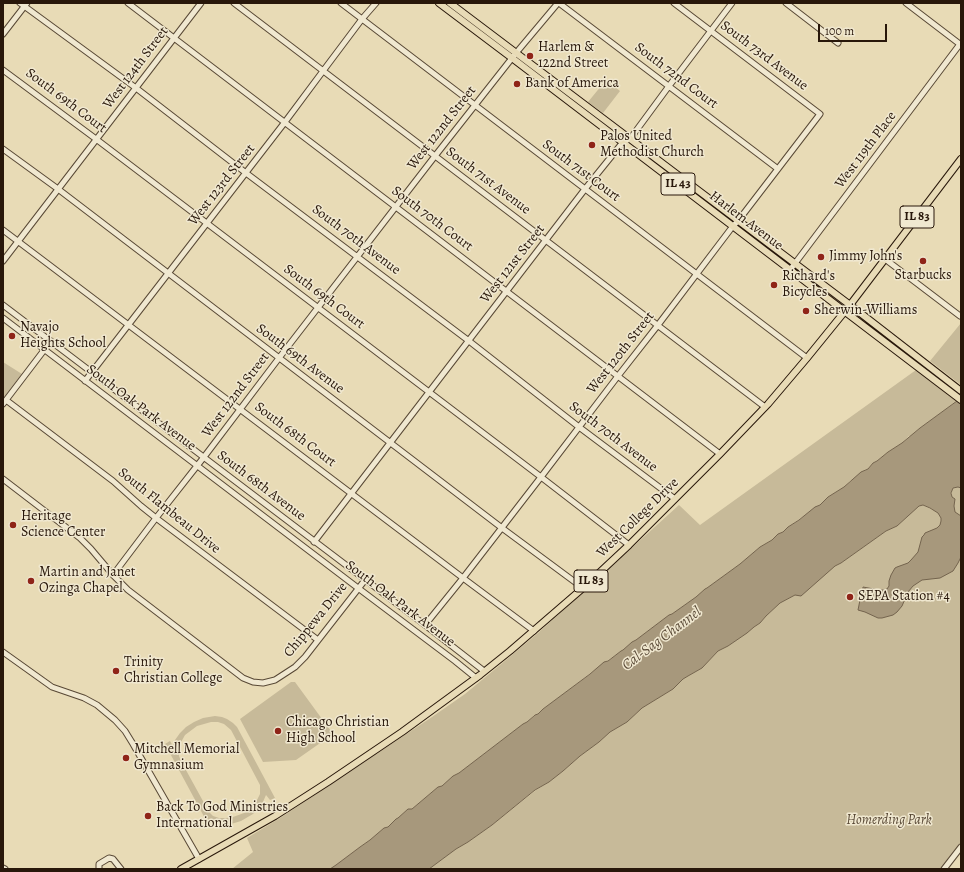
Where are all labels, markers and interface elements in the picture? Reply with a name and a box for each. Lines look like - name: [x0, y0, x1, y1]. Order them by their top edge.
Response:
- scale bar: [820, 16, 889, 42]
- street label: South 73rd Avenue: [717, 18, 811, 94]
- text: 100 m: [825, 23, 854, 39]
- street label: West 124th Street: [100, 24, 172, 112]
- street label: South 72nd Court: [631, 39, 721, 113]
- place label: Harlem & 122nd Street: [538, 40, 608, 72]
- marker: Harlem & 122nd Street: [525, 51, 535, 61]
- street label: South 69th Court: [22, 65, 110, 137]
- place label: Bank of America: [525, 76, 619, 92]
- marker: Bank of America: [512, 79, 522, 89]
- street label: West 122nd Street: [404, 83, 480, 173]
- street label: West 119th Place: [832, 108, 900, 192]
- place label: Palos United Methodist Church: [600, 129, 704, 162]
- street label: South 71st Court: [539, 136, 623, 206]
- marker: Palos United Methodist Church: [587, 140, 597, 150]
- street label: West 123rd Street: [185, 141, 259, 229]
- street label: South 71st Avenue: [442, 144, 534, 218]
- road number: IL 43: [661, 173, 695, 195]
- street label: South 70th Court: [388, 183, 476, 255]
- street label: Harlem Avenue: [706, 188, 786, 254]
- street label: South 70th Avenue: [308, 201, 404, 279]
- road number: IL 83: [900, 206, 934, 228]
- street label: West 121st Street: [477, 221, 549, 307]
- place label: Jimmy John's: [829, 249, 902, 265]
- marker: Jimmy John's: [816, 252, 826, 262]
- marker: Starbucks: [918, 256, 928, 266]
- street label: South 69th Court: [280, 261, 368, 333]
- place label: Starbucks: [894, 268, 952, 284]
- place label: Richard's Bicycles: [782, 269, 835, 302]
- marker: Richard's Bicycles: [769, 280, 779, 290]
- place label: Sherwin-Williams: [814, 303, 917, 319]
- marker: Sherwin-Williams: [801, 306, 811, 316]
- street label: West 120th Street: [584, 309, 658, 397]
- place label: Navajo Heights School: [20, 320, 106, 352]
- street label: South 69th Avenue: [253, 320, 347, 398]
- marker: Navajo Heights School: [7, 331, 17, 341]
- street label: West 122nd Street: [199, 349, 273, 441]
- street label: South Oak Park Avenue: [83, 361, 199, 455]
- street label: South 70th Avenue: [565, 398, 661, 476]
- street label: South 68th Court: [251, 399, 339, 471]
- street label: South 68th Avenue: [213, 447, 309, 525]
- street label: South Flambeau Drive: [114, 465, 224, 557]
- street label: West College Drive: [594, 475, 682, 561]
- place label: Heritage Science Center: [21, 509, 105, 542]
- marker: Heritage Science Center: [8, 520, 18, 530]
- street label: South Oak Park Avenue: [342, 557, 458, 651]
- place label: Martin and Janet Ozinga Chapel: [39, 565, 135, 598]
- road number: IL 83: [574, 570, 608, 592]
- marker: Martin and Janet Ozinga Chapel: [26, 576, 36, 586]
- street label: Chippewa Drive: [281, 579, 351, 661]
- place label: SEPA Station #4: [858, 589, 950, 605]
- marker: SEPA Station #4: [845, 592, 855, 602]
- water label: Cal-Sag Channel: [619, 603, 705, 675]
- place label: Trinity Christian College: [124, 655, 222, 688]
- marker: Trinity Christian College: [111, 666, 121, 676]
- place label: Chicago Christian High School: [286, 715, 389, 748]
- marker: Chicago Christian High School: [273, 726, 283, 736]
- place label: Mitchell Memorial Gymnasium: [134, 742, 239, 774]
- marker: Mitchell Memorial Gymnasium: [121, 753, 131, 763]
- place label: Back To God Ministries International: [156, 800, 288, 832]
- marker: Back To God Ministries International: [143, 811, 153, 821]
- park label: Homerding Park: [846, 813, 932, 829]

